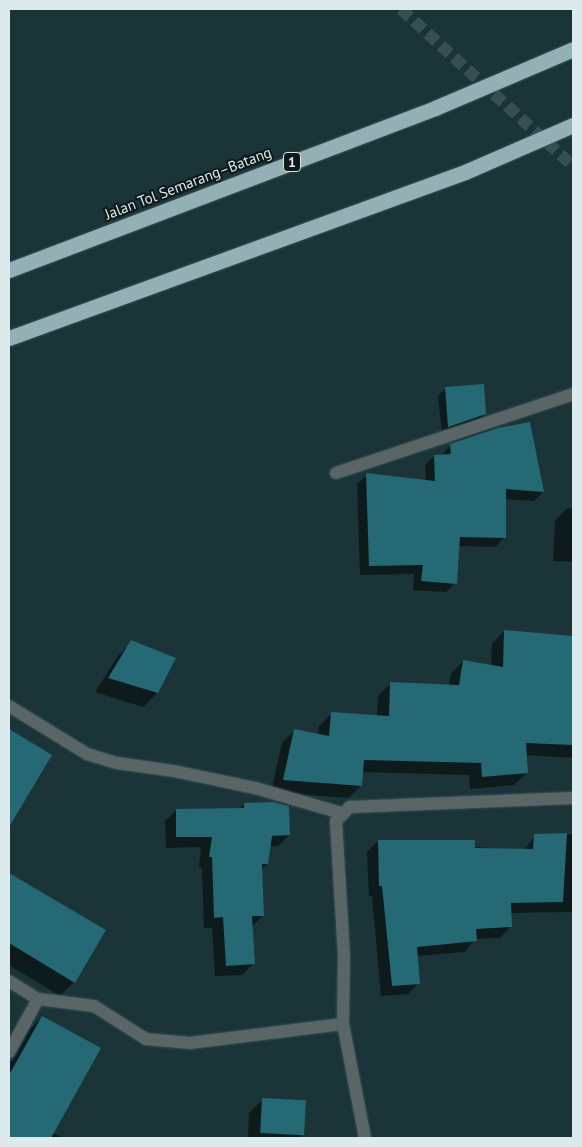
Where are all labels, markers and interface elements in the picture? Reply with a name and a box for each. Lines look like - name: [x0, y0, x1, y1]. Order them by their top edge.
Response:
- street label: Jalan Tol Semarang–Batang: [102, 143, 274, 223]
- road number: 1: [282, 150, 302, 173]

